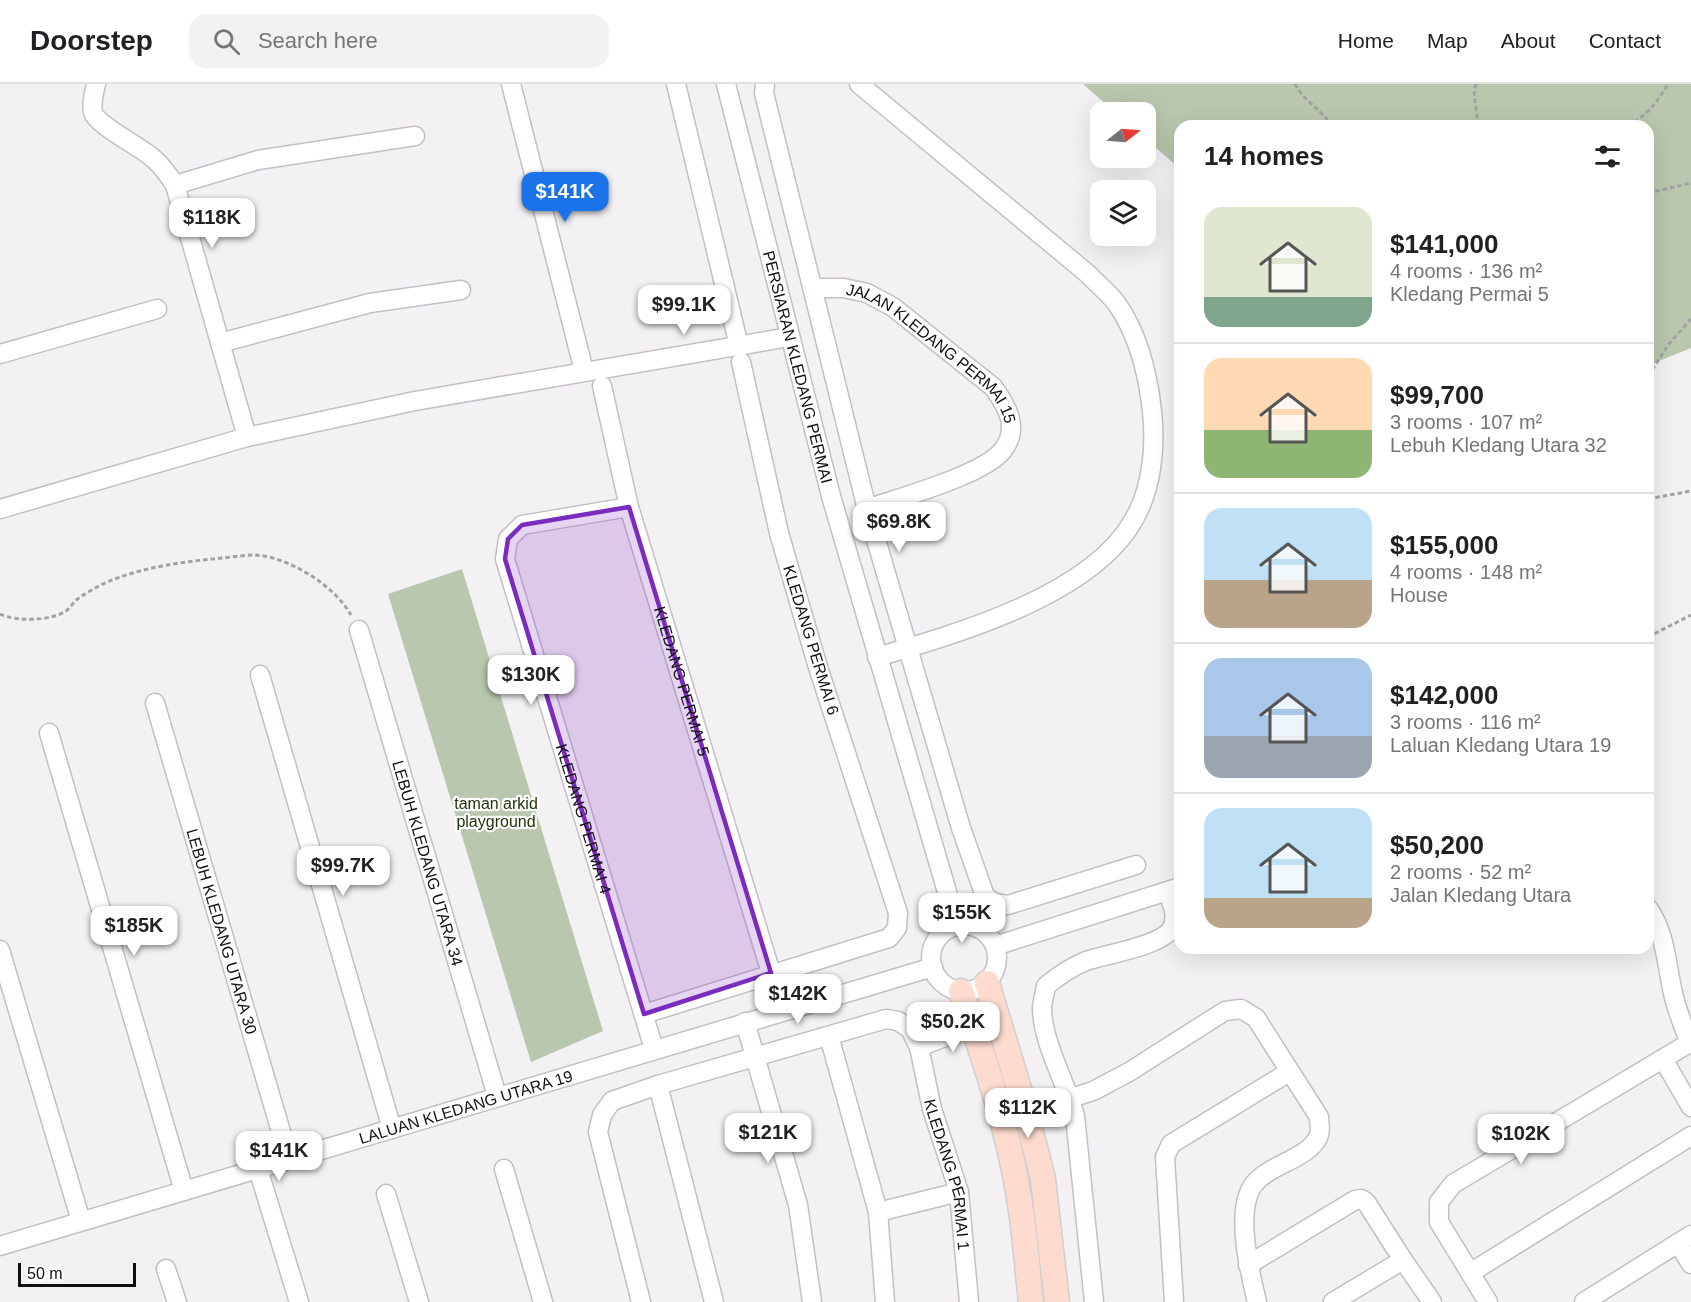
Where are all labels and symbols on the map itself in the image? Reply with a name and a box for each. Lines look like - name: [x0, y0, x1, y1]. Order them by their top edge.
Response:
- north arrow: [1090, 102, 1156, 168]
- pin: $141K: [523, 172, 607, 223]
- pin: $118K: [170, 198, 254, 249]
- street label: PERSIARAN KLEDANG PERMAI: [760, 249, 836, 485]
- street label: JALAN KLEDANG PERMAI 15: [845, 280, 1019, 425]
- pin: $99.1K: [635, 285, 733, 336]
- pin: $69.8K: [850, 502, 948, 553]
- street label: KLEDANG PERMAI 6: [780, 563, 842, 717]
- street label: KLEDANG PERMAI 5: [651, 604, 713, 758]
- pin: $130K: [489, 655, 573, 706]
- street label: KLEDANG PERMAI 4: [553, 742, 615, 896]
- street label: LEBUH KLEDANG UTARA 34: [390, 758, 466, 968]
- park label: taman arkid playground: [454, 795, 538, 830]
- street label: LEBUH KLEDANG UTARA 30: [184, 827, 260, 1036]
- pin: $99.7K: [294, 846, 392, 897]
- pin: $155K: [920, 893, 1004, 944]
- pin: $185K: [92, 906, 176, 957]
- pin: $142K: [756, 974, 840, 1025]
- pin: $50.2K: [904, 1002, 1002, 1053]
- street label: LALUAN KLEDANG UTARA 19: [357, 1067, 575, 1147]
- pin: $112K: [986, 1088, 1070, 1139]
- street label: KLEDANG PERMAI 1: [922, 1097, 973, 1251]
- pin: $121K: [726, 1113, 810, 1164]
- pin: $102K: [1479, 1114, 1563, 1165]
- pin: $141K: [237, 1131, 321, 1182]
- scale bar: [18, 1260, 136, 1288]

